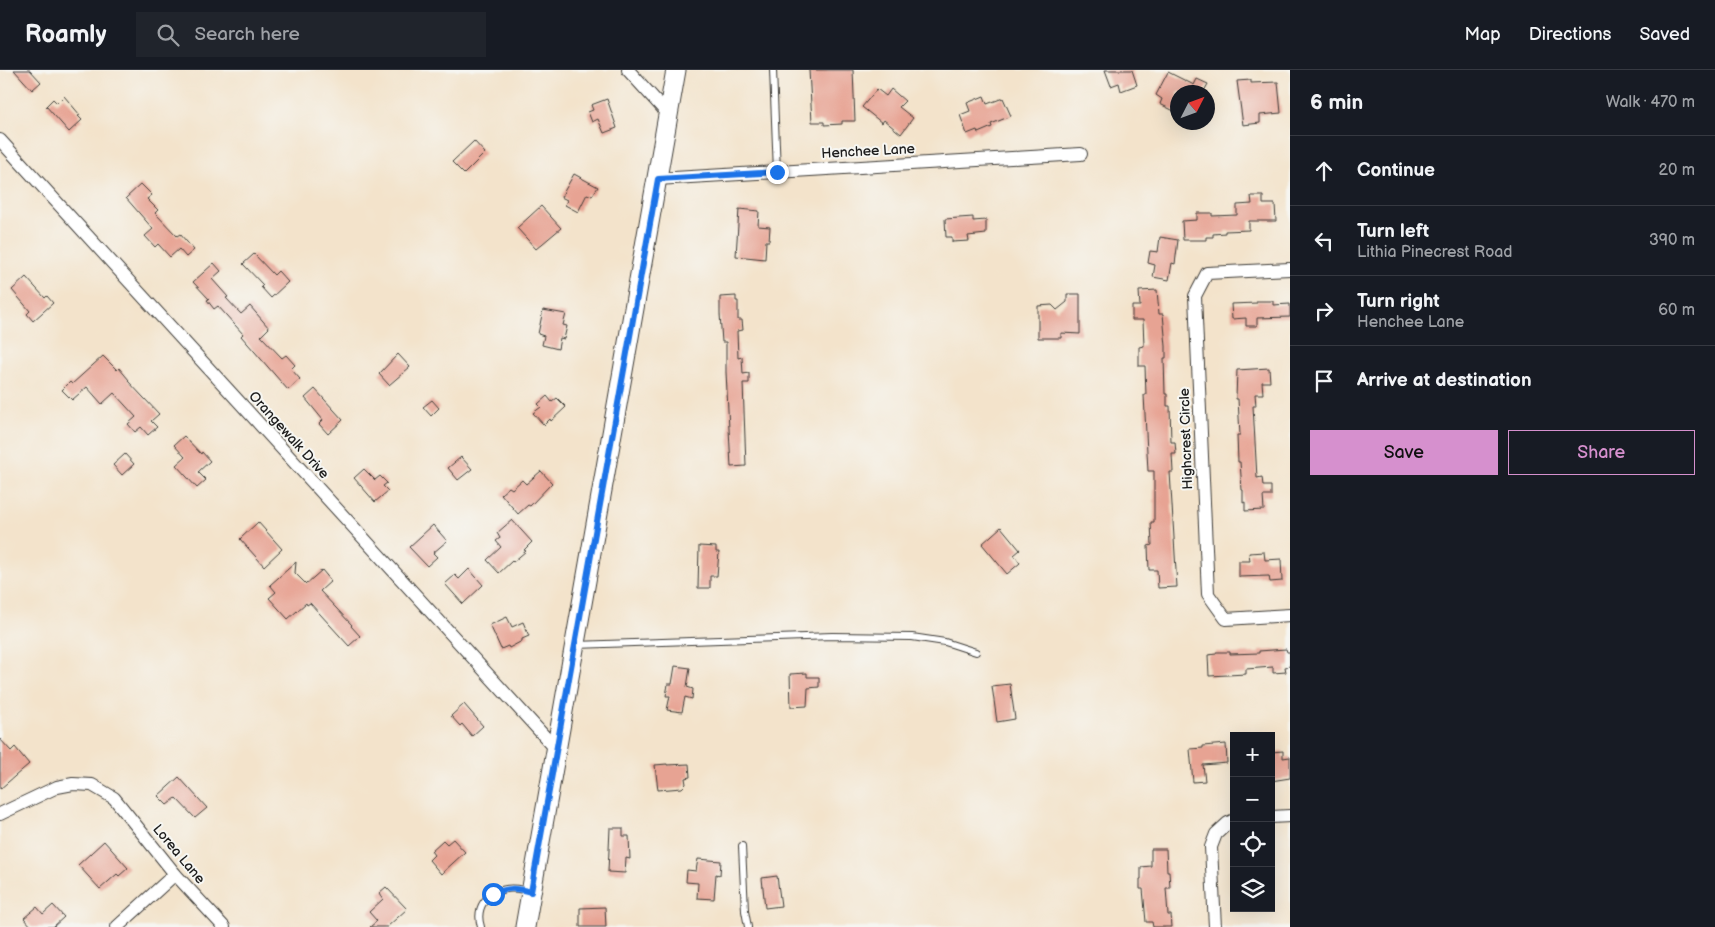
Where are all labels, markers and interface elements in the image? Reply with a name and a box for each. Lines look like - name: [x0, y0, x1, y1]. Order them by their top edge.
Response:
- search box: [136, 12, 486, 57]
- text: Roamly: [25, 20, 106, 49]
- icon: search: [154, 21, 182, 49]
- text: Search here: [194, 23, 300, 46]
- text: Map: [1465, 24, 1501, 45]
- text: Directions: [1529, 24, 1611, 45]
- text: Saved: [1639, 24, 1690, 45]
- north arrow: [1170, 85, 1215, 130]
- text: 6 min: [1310, 90, 1363, 115]
- text: Walk · 470 m: [1606, 93, 1695, 112]
- street label: Henchee Lane: [821, 140, 915, 162]
- icon: ahead: [1310, 157, 1338, 185]
- text: Continue: [1357, 159, 1435, 182]
- route end: [766, 161, 789, 184]
- text: 20 m: [1659, 161, 1695, 180]
- text: Turn left: [1357, 220, 1429, 243]
- icon: left: [1310, 227, 1338, 255]
- text: 390 m: [1649, 231, 1695, 250]
- text: Lithia Pinecrest Road: [1357, 243, 1512, 262]
- text: Turn right: [1357, 290, 1440, 313]
- icon: right: [1310, 297, 1338, 325]
- text: 60 m: [1658, 301, 1695, 320]
- text: Henchee Lane: [1357, 313, 1464, 332]
- icon: arrive: [1310, 367, 1338, 395]
- text: Arrive at destination: [1357, 369, 1532, 392]
- street label: Orangewalk Drive: [245, 388, 333, 482]
- street label: Highcrest Circle: [1176, 388, 1196, 490]
- button: Save: [1310, 430, 1498, 475]
- button: Share: [1508, 430, 1695, 475]
- map controls: [1230, 732, 1275, 912]
- button: +: [1230, 732, 1275, 777]
- button: −: [1230, 777, 1275, 822]
- street label: Lorea Lane: [149, 821, 209, 887]
- button: locate: [1230, 822, 1275, 867]
- button: layers: [1230, 867, 1275, 912]
- route start: [482, 883, 505, 906]

